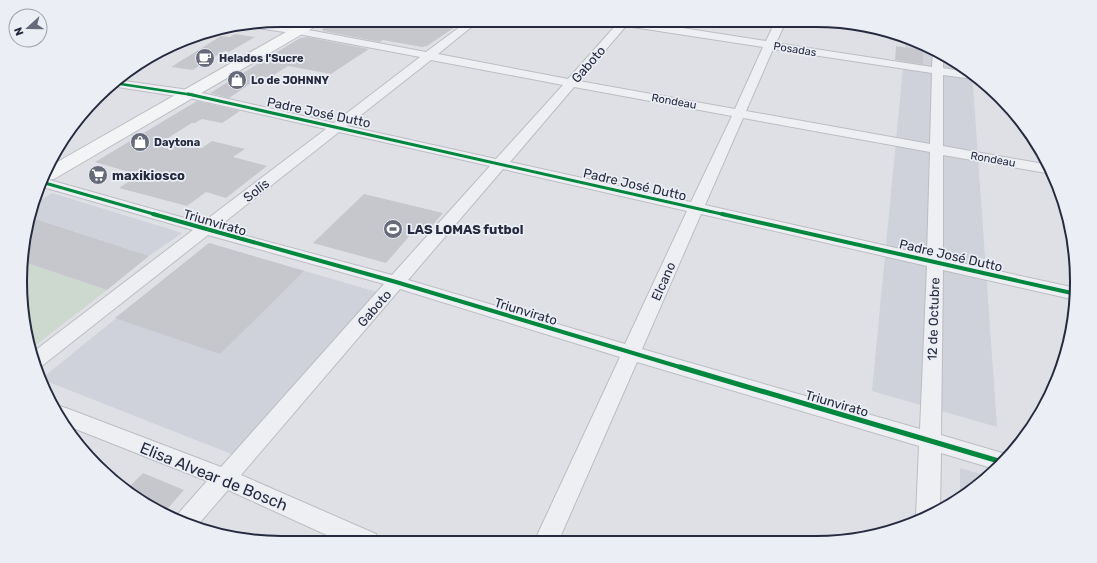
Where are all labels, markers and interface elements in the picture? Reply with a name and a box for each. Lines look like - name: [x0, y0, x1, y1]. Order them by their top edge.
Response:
- north arrow: [8, 8, 48, 48]
- text: N: [12, 25, 27, 37]
- street label: Posadas: [773, 40, 818, 59]
- street label: Gaboto: [568, 43, 608, 86]
- cafe icon: Helados l'Sucre: [194, 47, 216, 69]
- place label: Helados l'Sucre: [219, 52, 304, 65]
- shop icon: Lo de JOHNNY: [226, 69, 248, 91]
- place label: Lo de JOHNNY: [251, 74, 330, 87]
- street label: Rondeau: [650, 91, 697, 112]
- street label: Padre José Dutto: [266, 94, 372, 131]
- shop icon: Daytona: [129, 131, 151, 153]
- place label: Daytona: [154, 136, 200, 149]
- street label: Rondeau: [969, 149, 1016, 170]
- supermarket icon: maxikiosco: [87, 164, 109, 186]
- street label: Padre José Dutto: [582, 165, 688, 204]
- place label: maxikiosco: [112, 168, 185, 183]
- street label: Solís: [240, 175, 272, 205]
- street label: Triunvirato: [182, 206, 248, 239]
- sports icon: LAS LOMAS futbol: [382, 218, 404, 240]
- place label: LAS LOMAS futbol: [407, 222, 523, 237]
- street label: Padre José Dutto: [898, 236, 1004, 275]
- street label: Elcano: [648, 260, 679, 303]
- street label: 12 de Octubre: [925, 277, 942, 361]
- street label: Gaboto: [354, 287, 394, 330]
- street label: Triunvirato: [493, 295, 559, 328]
- street label: Triunvirato: [804, 387, 870, 420]
- street label: Elisa Alvear de Bosch: [137, 438, 290, 515]

